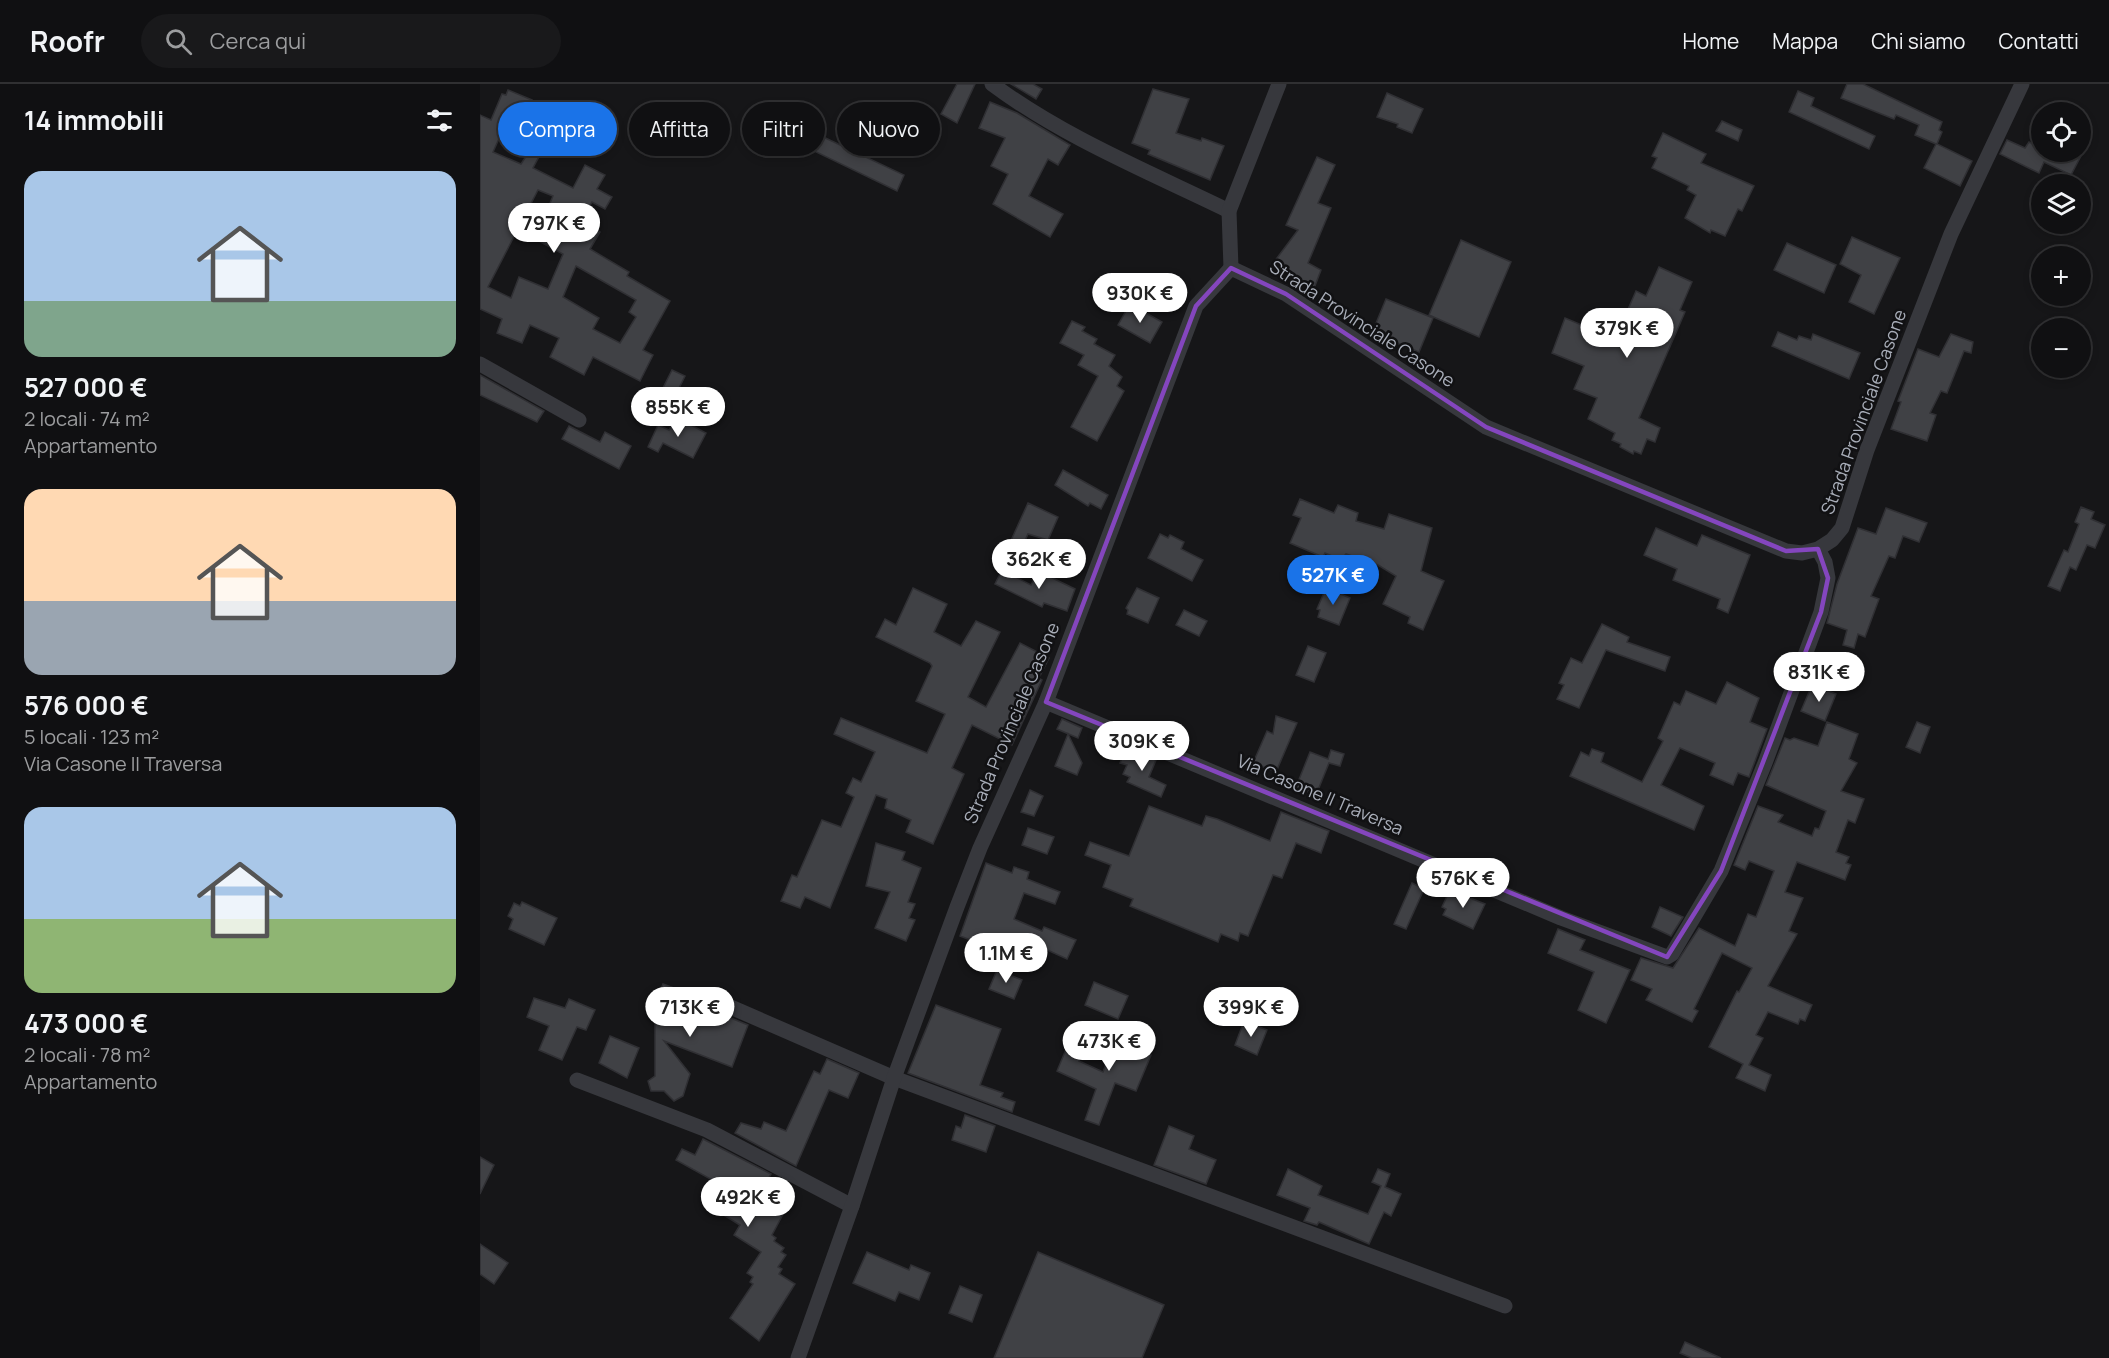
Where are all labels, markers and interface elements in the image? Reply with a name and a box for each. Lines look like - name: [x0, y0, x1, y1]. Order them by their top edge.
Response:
- search box: [141, 14, 561, 68]
- text: Roofr: [30, 22, 105, 60]
- icon: search: [162, 25, 195, 58]
- text: Cerca qui: [210, 26, 306, 56]
- text: Home: [1682, 27, 1739, 55]
- text: Mappa: [1772, 27, 1838, 55]
- text: Chi siamo: [1871, 27, 1966, 55]
- text: Contatti: [1999, 27, 2079, 55]
- text: 14 immobili: [24, 102, 164, 138]
- chip: Compra: [498, 102, 617, 156]
- chip: Affitta: [629, 102, 730, 156]
- chip: Filtri: [742, 102, 825, 156]
- chip: Nuovo: [837, 102, 940, 156]
- map controls: [2031, 102, 2091, 378]
- button: locate: [2031, 102, 2091, 162]
- icon: filters: [423, 104, 456, 137]
- button: layers: [2031, 174, 2091, 234]
- pin: 797K €: [505, 203, 603, 254]
- text: 797K €: [522, 209, 586, 236]
- icon: home: [186, 210, 294, 318]
- button: +: [2031, 246, 2091, 306]
- street label: Strada Provinciale Casone: [1265, 254, 1460, 392]
- pin: 930K €: [1091, 273, 1189, 324]
- text: 930K €: [1106, 279, 1174, 306]
- street label: Strada Provinciale Casone: [1815, 306, 1911, 517]
- pin: 379K €: [1578, 308, 1676, 359]
- text: 379K €: [1595, 314, 1659, 341]
- button: −: [2031, 318, 2091, 378]
- text: 527 000 €: [24, 369, 147, 405]
- pin: 855K €: [629, 387, 727, 438]
- text: 855K €: [645, 393, 711, 420]
- text: 2 locali · 74 m²: [24, 405, 150, 432]
- text: Appartamento: [24, 432, 157, 459]
- icon: home: [186, 528, 294, 636]
- pin: 362K €: [990, 539, 1088, 590]
- text: 362K €: [1006, 545, 1072, 572]
- pin: 527K €: [1284, 555, 1382, 606]
- text: 527K €: [1301, 561, 1365, 588]
- street label: Strada Provinciale Casone: [958, 618, 1064, 827]
- pin: 831K €: [1770, 652, 1868, 703]
- text: 831K €: [1788, 658, 1850, 685]
- text: 576 000 €: [24, 687, 149, 723]
- pin: 309K €: [1093, 721, 1191, 772]
- text: 5 locali · 123 m²: [24, 723, 159, 750]
- text: 309K €: [1108, 727, 1176, 754]
- street label: Via Casone II Traversa: [1234, 748, 1407, 840]
- text: Via Casone II Traversa: [24, 750, 222, 777]
- icon: home: [186, 846, 294, 954]
- pin: 576K €: [1414, 858, 1512, 909]
- text: 576K €: [1430, 864, 1496, 891]
- pin: 1.1M €: [957, 933, 1055, 984]
- text: 1.1M €: [978, 939, 1034, 966]
- pin: 713K €: [641, 987, 739, 1038]
- pin: 399K €: [1202, 987, 1300, 1038]
- text: 713K €: [659, 993, 721, 1020]
- text: 399K €: [1218, 993, 1284, 1020]
- text: 473 000 €: [24, 1005, 148, 1041]
- pin: 473K €: [1060, 1021, 1158, 1072]
- text: 473K €: [1077, 1027, 1141, 1054]
- text: 2 locali · 78 m²: [24, 1041, 151, 1068]
- text: Appartamento: [24, 1068, 157, 1095]
- pin: 492K €: [699, 1177, 797, 1228]
- text: 492K €: [715, 1183, 781, 1210]

